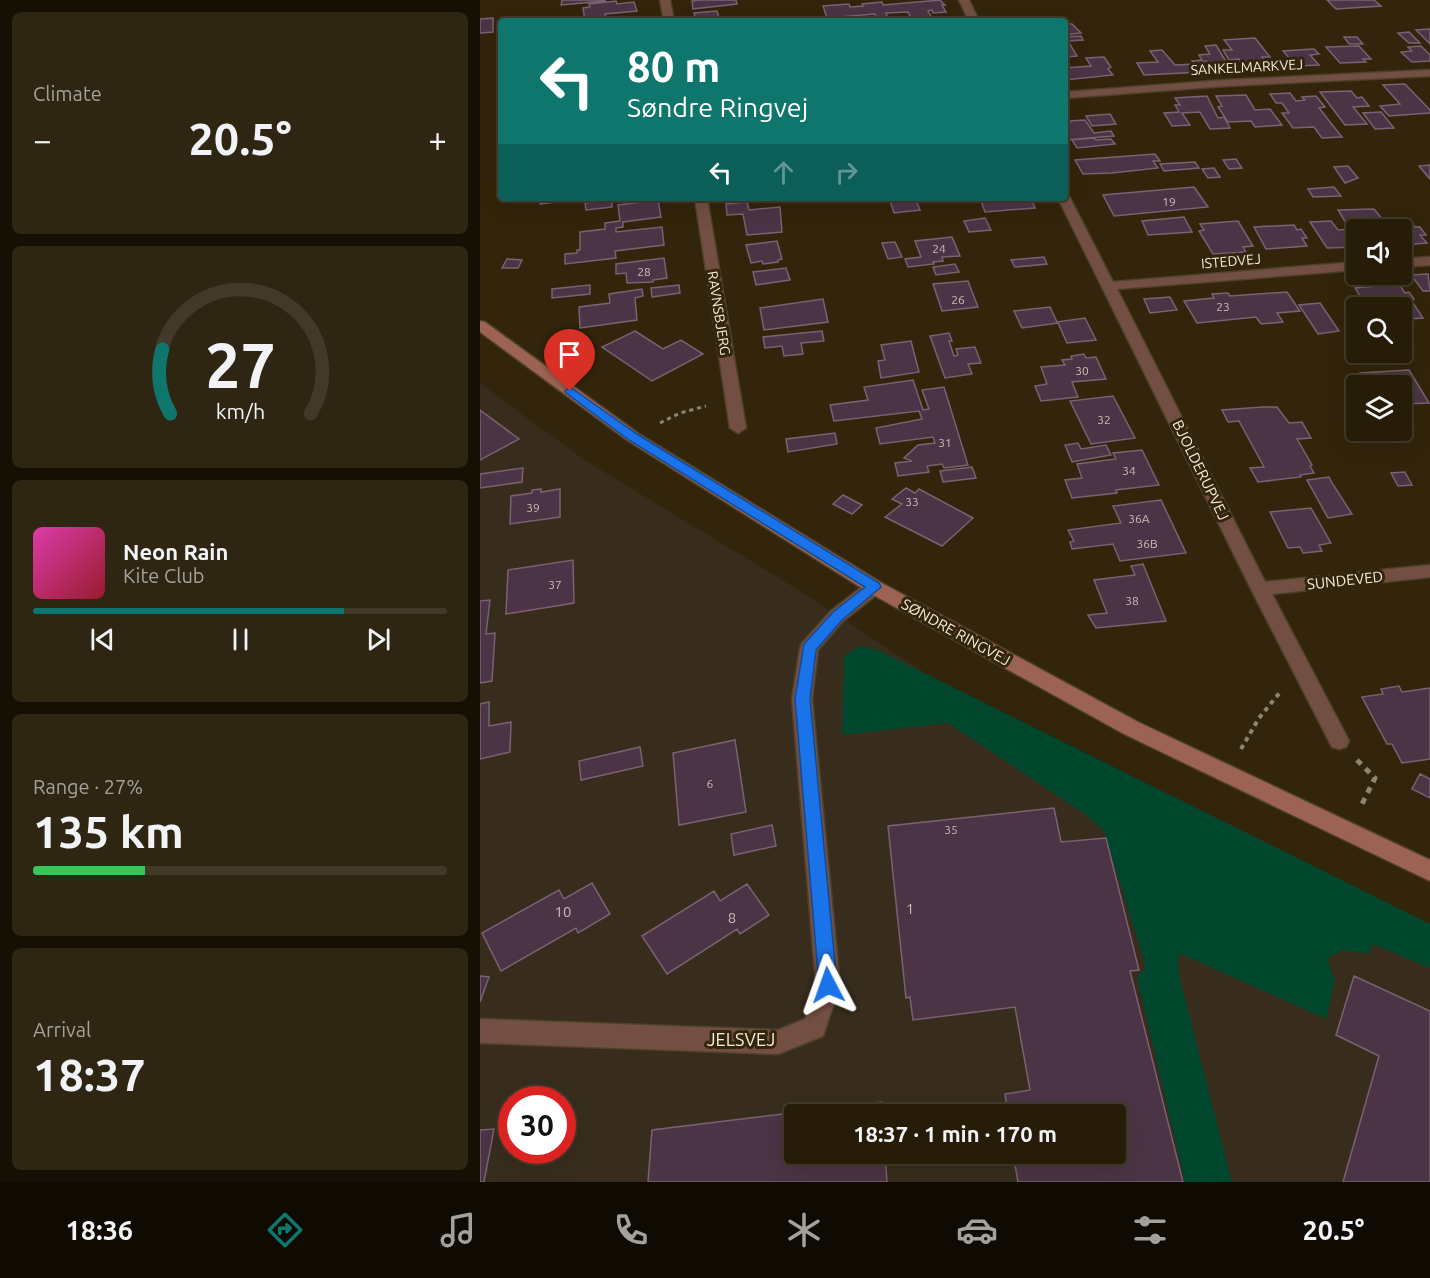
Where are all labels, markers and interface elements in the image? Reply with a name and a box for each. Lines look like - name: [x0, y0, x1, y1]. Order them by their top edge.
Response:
- icon: left: [528, 42, 606, 120]
- text: 80 m: [627, 43, 721, 90]
- street label: SANKELMARKVEJ: [1190, 56, 1304, 78]
- text: Climate: [33, 82, 102, 105]
- text: Søndre Ringvej: [627, 92, 808, 122]
- text: 20.5°: [188, 113, 292, 164]
- text: −: [33, 121, 52, 158]
- text: +: [428, 121, 447, 158]
- icon: left: [704, 156, 737, 189]
- icon: ahead: [767, 156, 800, 189]
- icon: right: [830, 156, 863, 189]
- house number: 19: [1162, 195, 1176, 208]
- map controls: [1346, 219, 1412, 441]
- button: sound: [1346, 219, 1412, 285]
- house number: 24: [932, 242, 946, 255]
- street label: ISTEDVEJ: [1200, 250, 1262, 272]
- house number: 28: [637, 265, 651, 278]
- street label: RAVNSBJERG: [704, 270, 734, 356]
- house number: 26: [951, 293, 965, 306]
- button: search: [1346, 297, 1412, 363]
- house number: 23: [1216, 300, 1230, 313]
- pin: [544, 329, 595, 391]
- text: 27: [205, 330, 275, 400]
- icon: arrive: [553, 338, 586, 371]
- house number: 30: [1075, 364, 1089, 377]
- button: layers: [1346, 375, 1412, 441]
- text: km/h: [215, 399, 265, 423]
- house number: 32: [1097, 413, 1111, 426]
- street label: BJOLDERUPVEJ: [1169, 417, 1233, 523]
- house number: 31: [938, 436, 952, 449]
- house number: 34: [1122, 464, 1136, 477]
- house number: 33: [905, 495, 919, 508]
- house number: 39: [526, 501, 540, 514]
- house number: 36A: [1128, 512, 1150, 525]
- house number: 36B: [1136, 537, 1158, 550]
- text: Neon Rain: [123, 539, 228, 564]
- text: Kite Club: [123, 564, 205, 587]
- street label: SUNDEVED: [1306, 568, 1384, 592]
- house number: 37: [548, 578, 562, 591]
- house number: 38: [1125, 594, 1139, 607]
- street label: SØNDRE RINGVEJ: [899, 595, 1013, 669]
- icon: previous: [86, 623, 119, 656]
- icon: pause: [224, 623, 257, 656]
- icon: next: [362, 623, 395, 656]
- text: Range · 27%: [33, 775, 143, 798]
- house number: 6: [707, 777, 714, 790]
- text: 135 km: [33, 806, 184, 857]
- house number: 35: [944, 823, 958, 836]
- house number: 1: [906, 900, 914, 917]
- house number: 10: [555, 903, 571, 920]
- house number: 8: [728, 909, 736, 926]
- position arrow: [796, 953, 860, 1017]
- text: Arrival: [33, 1018, 91, 1041]
- street label: JELSVEJ: [707, 1029, 775, 1049]
- text: 18:37: [33, 1049, 146, 1100]
- speed limit sign: 30: [498, 1086, 576, 1164]
- text: 18:37 · 1 min · 170 m: [853, 1121, 1057, 1146]
- icon: directions: [264, 1209, 306, 1251]
- icon: music: [437, 1209, 479, 1251]
- icon: phone: [610, 1209, 652, 1251]
- icon: climate: [783, 1209, 825, 1251]
- icon: car: [956, 1209, 998, 1251]
- icon: filters: [1129, 1209, 1171, 1251]
- text: 18:36: [66, 1215, 133, 1245]
- text: 20.5°: [1303, 1215, 1364, 1245]

